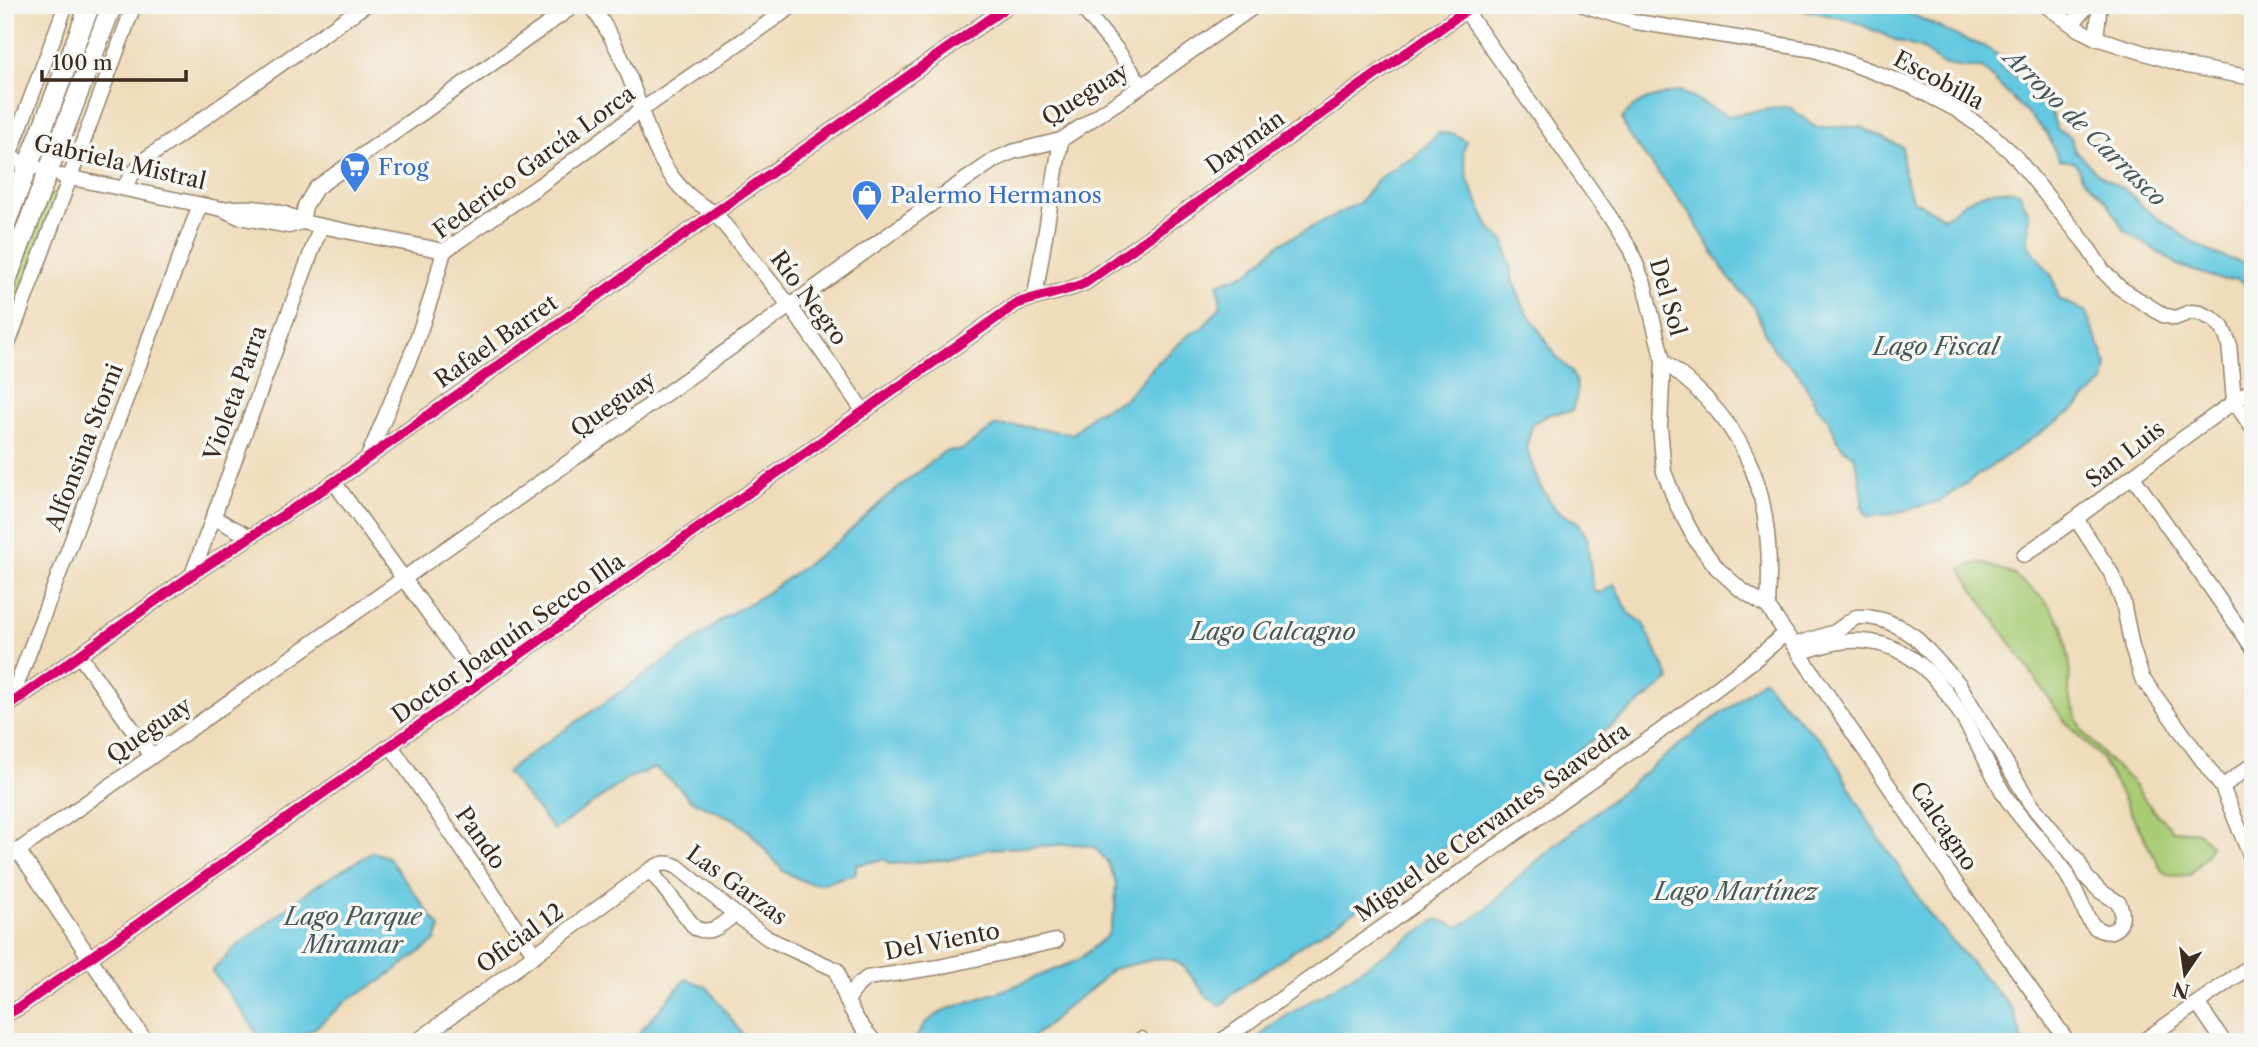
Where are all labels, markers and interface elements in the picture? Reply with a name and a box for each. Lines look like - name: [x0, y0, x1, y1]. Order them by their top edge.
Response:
- scale bar: [42, 38, 186, 82]
- water label: Arroyo de Carrasco: [1995, 40, 2173, 213]
- street label: Escobilla: [1889, 44, 1990, 116]
- text: 100 m: [52, 50, 113, 75]
- street label: Queguay: [1037, 56, 1134, 132]
- street label: Federico García Lorca: [428, 79, 641, 245]
- street label: Daymán: [1200, 104, 1290, 180]
- street label: Gabriela Mistral: [31, 129, 209, 195]
- supermarket icon: Frog: [338, 150, 372, 194]
- place label: Frog: [378, 153, 429, 181]
- shop icon: Palermo Hermanos: [850, 178, 884, 222]
- place label: Palermo Hermanos: [890, 181, 1102, 209]
- street label: Río Negro: [764, 245, 854, 351]
- street label: Del Sol: [1644, 255, 1692, 339]
- street label: Rafael Barret: [429, 288, 563, 394]
- street label: Violeta Parra: [197, 321, 273, 465]
- water label: Lago Fiscal: [1871, 332, 2001, 361]
- street label: Alfonsina Storni: [39, 359, 129, 535]
- street label: Queguay: [565, 365, 661, 443]
- street label: San Luis: [2080, 414, 2170, 494]
- street label: Doctor Joaquín Secco Illa: [386, 546, 630, 729]
- water label: Lago Calcagno: [1188, 617, 1356, 646]
- street label: Queguay: [101, 691, 197, 769]
- street label: Miguel de Cervantes Saavedra: [1349, 716, 1635, 928]
- street label: Calcagno: [1904, 776, 1984, 876]
- street label: Pando: [450, 802, 512, 874]
- street label: Las Garzas: [681, 839, 793, 931]
- water label: Lago Martínez: [1652, 877, 1819, 906]
- street label: Oficial 12: [471, 897, 569, 979]
- water label: Lago Parque Miramar: [282, 902, 423, 959]
- street label: Del Viento: [882, 916, 1002, 966]
- north arrow: [2150, 939, 2220, 1009]
- text: N: [2171, 977, 2192, 1003]

